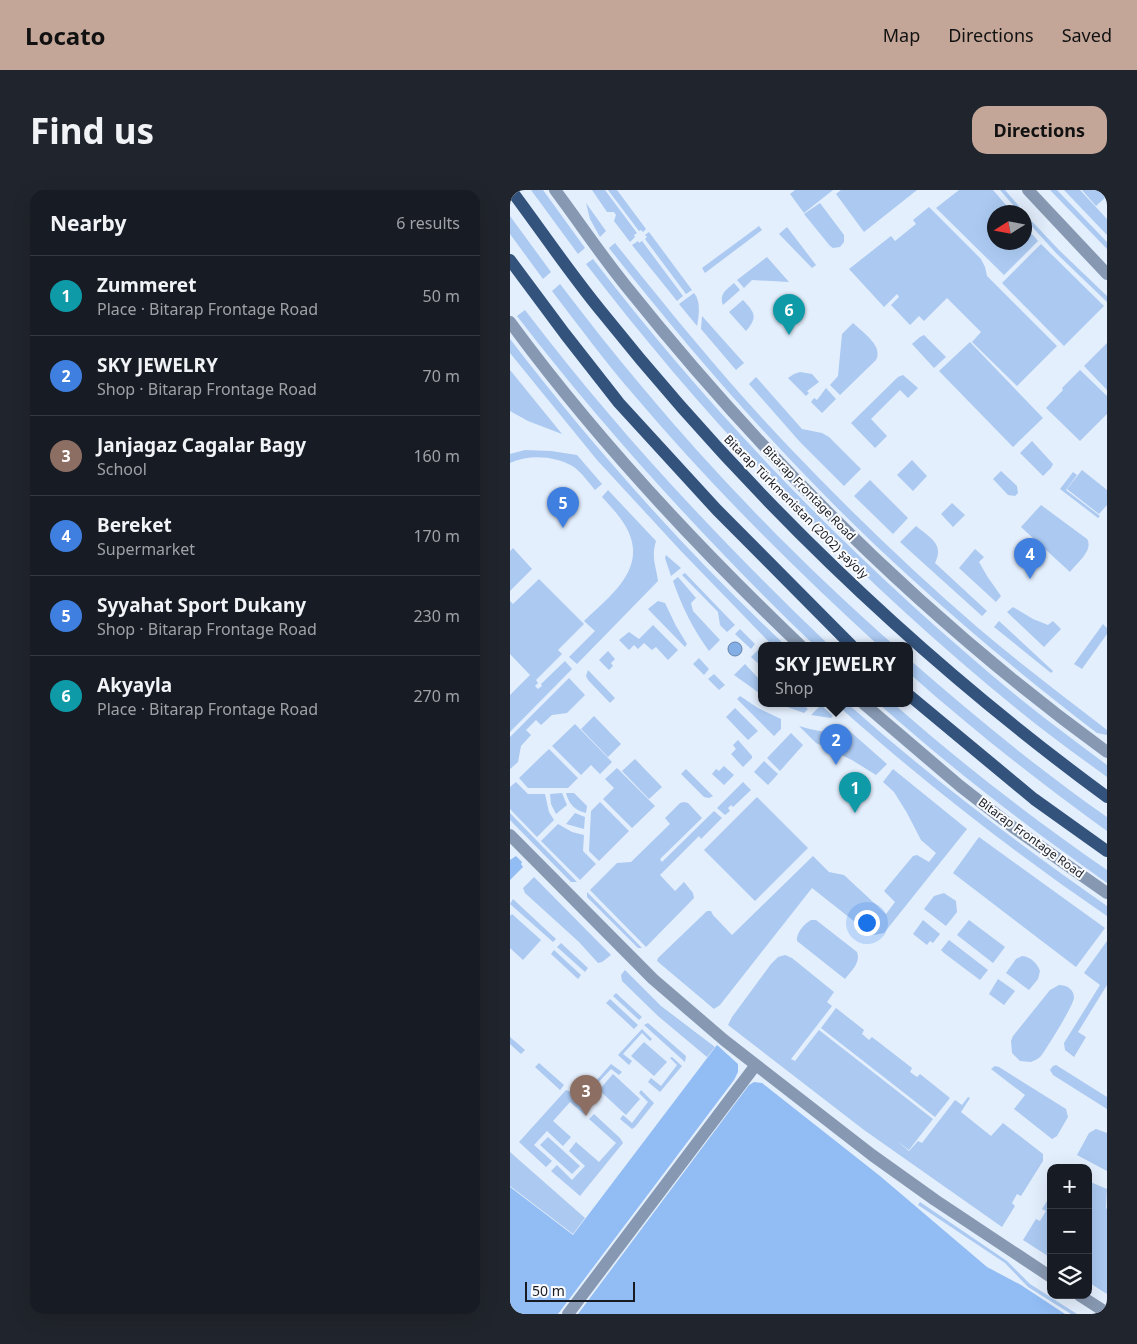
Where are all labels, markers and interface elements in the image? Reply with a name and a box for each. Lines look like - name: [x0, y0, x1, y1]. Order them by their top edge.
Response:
- text: Locato: [25, 19, 106, 52]
- text: Map: [883, 23, 920, 47]
- text: Directions: [948, 23, 1034, 47]
- text: Saved: [1062, 23, 1112, 47]
- button: Directions: [972, 106, 1107, 154]
- text: Find us: [30, 107, 154, 154]
- north arrow: [987, 205, 1032, 250]
- text: Nearby: [50, 209, 126, 237]
- text: 6 results: [396, 212, 460, 234]
- text: Zummeret: [97, 272, 196, 298]
- text: 1: [61, 285, 71, 307]
- text: 50 m: [423, 285, 460, 307]
- pin: 6: [773, 294, 805, 335]
- text: Place · Bitarap Frontage Road: [97, 298, 318, 320]
- text: SKY JEWELRY: [97, 352, 218, 378]
- text: 2: [61, 365, 71, 387]
- text: 70 m: [423, 365, 460, 387]
- text: Shop · Bitarap Frontage Road: [97, 378, 317, 400]
- street label: Bitarap Türkmenistan (2002) şaýoly: [721, 431, 873, 583]
- text: Janjagaz Cagalar Bagy: [97, 432, 306, 458]
- street label: Bitarap Frontage Road: [759, 441, 859, 544]
- text: 3: [61, 445, 71, 467]
- text: 160 m: [413, 445, 460, 467]
- text: School: [97, 458, 147, 480]
- pin: 5: [547, 487, 579, 528]
- text: Bereket: [97, 512, 172, 538]
- text: 4: [61, 525, 71, 547]
- text: 170 m: [413, 525, 460, 547]
- text: Supermarket: [97, 538, 195, 560]
- pin: 4: [1014, 538, 1046, 579]
- text: Syyahat Sport Dukany: [97, 592, 306, 618]
- text: 5: [61, 605, 71, 627]
- text: 230 m: [413, 605, 460, 627]
- text: Shop · Bitarap Frontage Road: [97, 618, 317, 640]
- popup: [758, 642, 913, 707]
- text: SKY JEWELRY: [775, 651, 896, 677]
- text: Akyayla: [97, 672, 172, 698]
- text: Shop: [775, 677, 813, 699]
- text: 6: [61, 685, 71, 707]
- text: 270 m: [413, 685, 460, 707]
- text: Place · Bitarap Frontage Road: [97, 698, 318, 720]
- pin: 2: [820, 724, 852, 765]
- pin: 1: [839, 772, 871, 813]
- street label: Bitarap Frontage Road: [975, 793, 1088, 882]
- your location: [854, 910, 880, 936]
- pin: 3: [570, 1075, 602, 1116]
- map controls: [1047, 1164, 1092, 1299]
- button: +: [1047, 1164, 1092, 1209]
- button: −: [1047, 1209, 1092, 1254]
- button: layers: [1047, 1254, 1092, 1299]
- scale bar: [525, 1279, 635, 1302]
- text: 50 m: [532, 1281, 565, 1300]

